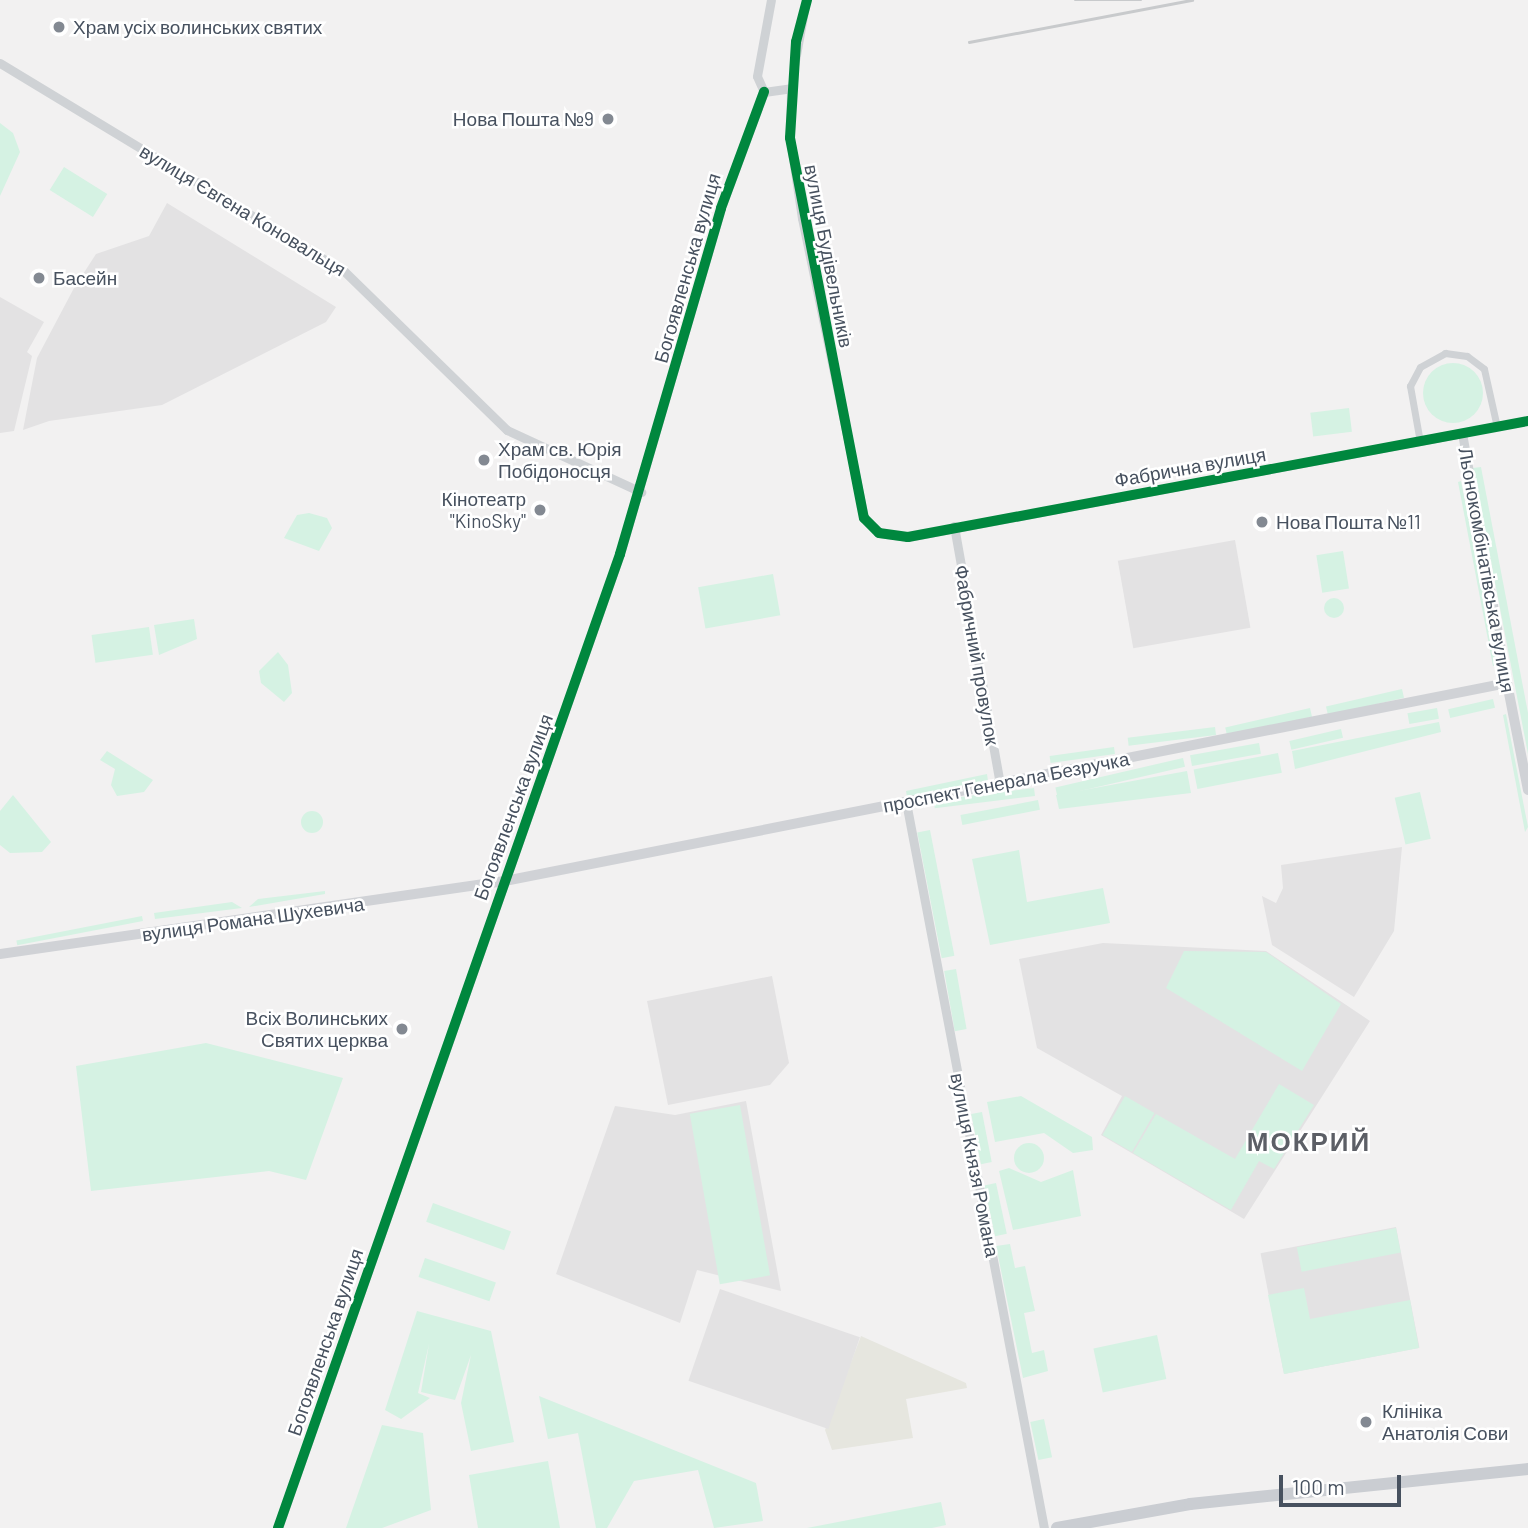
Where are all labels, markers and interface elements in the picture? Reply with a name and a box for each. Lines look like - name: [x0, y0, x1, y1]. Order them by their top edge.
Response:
- place label: Храм усіх волинських святих: [73, 16, 322, 38]
- marker: Храм усіх волинських святих: [51, 19, 67, 35]
- place label: Нова Пошта №9: [453, 108, 594, 130]
- marker: Нова Пошта №9: [600, 111, 616, 127]
- street label: вулиця Євгена Коновальця: [136, 139, 350, 281]
- street label: вулиця Будівельників: [800, 162, 858, 350]
- street label: Богоявленська вулиця: [649, 170, 725, 366]
- place label: Басейн: [53, 267, 117, 289]
- marker: Басейн: [31, 270, 47, 286]
- place label: Храм св. Юрія Побідоносця: [498, 438, 622, 482]
- street label: Фабрична вулиця: [1112, 442, 1268, 492]
- street label: Льонокомбінатівська вулиця: [1454, 446, 1520, 694]
- marker: Храм св. Юрія Побідоносця: [476, 452, 492, 468]
- place label: Кінотеатр "KinoSky": [442, 488, 526, 532]
- marker: Кінотеатр "KinoSky": [532, 502, 548, 518]
- place label: Нова Пошта №11: [1276, 511, 1421, 533]
- marker: Нова Пошта №11: [1254, 514, 1270, 530]
- street label: Фабричний провулок: [950, 563, 1004, 747]
- street label: Богоявленська вулиця: [469, 711, 557, 903]
- street label: проспект Генерала Безручка: [881, 747, 1131, 817]
- street label: вулиця Романа Шухевича: [140, 892, 366, 946]
- place label: Всіх Волинських Святих церква: [245, 1007, 388, 1051]
- marker: Всіх Волинських Святих церква: [394, 1021, 410, 1037]
- street label: вулиця Князя Романа: [946, 1071, 1004, 1259]
- district label: МОКРИЙ: [1248, 1125, 1370, 1157]
- street label: Богоявленська вулиця: [282, 1245, 368, 1439]
- place label: Клініка Анатолія Сови: [1382, 1400, 1508, 1444]
- marker: Клініка Анатолія Сови: [1356, 1412, 1376, 1432]
- scale bar: [1283, 1462, 1406, 1506]
- text: 100 m: [1292, 1474, 1345, 1499]

